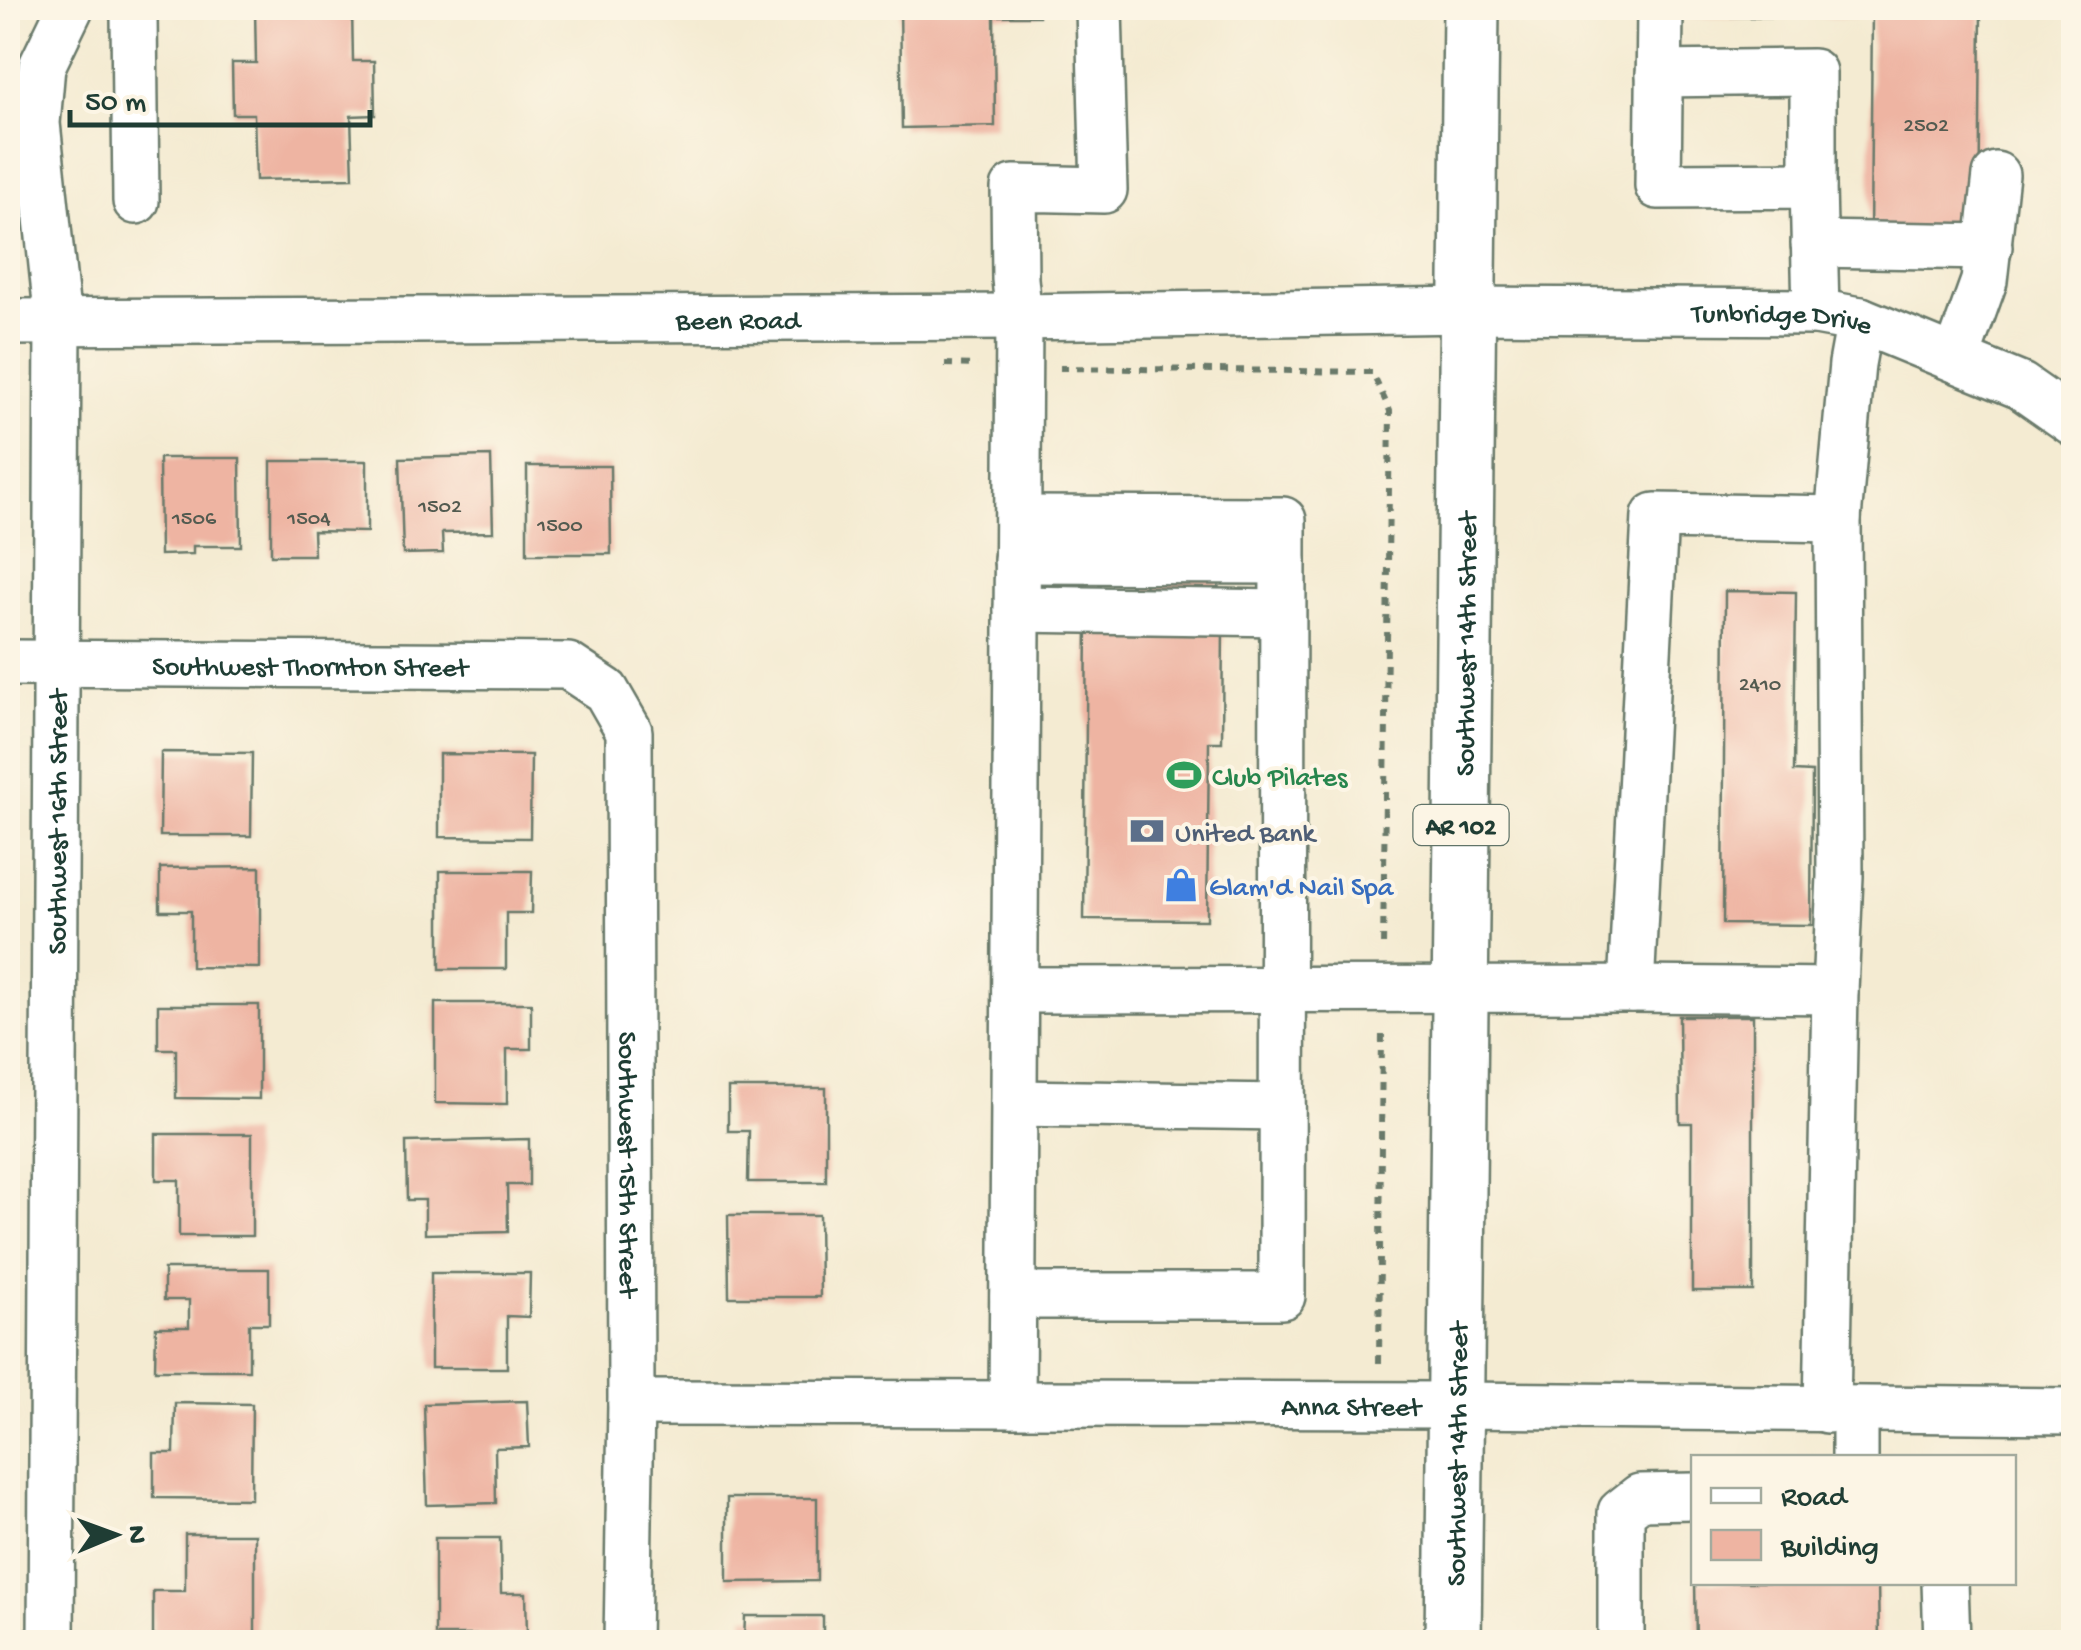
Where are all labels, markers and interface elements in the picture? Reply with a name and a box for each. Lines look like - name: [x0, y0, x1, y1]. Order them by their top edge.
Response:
- scale bar: [70, 65, 370, 127]
- text: 50 m: [85, 87, 146, 122]
- house number: 2502: [1903, 114, 1949, 140]
- street label: Tunbridge Drive: [1690, 299, 1878, 345]
- street label: Been Road: [675, 306, 803, 340]
- house number: 1502: [417, 495, 462, 521]
- house number: 1506: [171, 507, 217, 533]
- house number: 1504: [286, 507, 331, 533]
- street label: Southwest 14th Street: [1451, 509, 1486, 776]
- house number: 1500: [536, 514, 583, 540]
- street label: Southwest Thornton Street: [152, 652, 471, 686]
- house number: 2410: [1739, 673, 1781, 699]
- street label: Southwest 16th Street: [43, 687, 77, 955]
- sports icon: Club Pilates: [1165, 756, 1203, 794]
- place label: Club Pilates: [1212, 763, 1348, 796]
- road number: AR 102: [1414, 805, 1508, 845]
- bank icon: United Bank: [1128, 812, 1166, 850]
- place label: United Bank: [1175, 819, 1318, 852]
- shop icon: Glam'd Nail Spa: [1162, 866, 1200, 904]
- place label: Glam'd Nail Spa: [1209, 873, 1395, 906]
- street label: Southwest 15th Street: [609, 1032, 643, 1300]
- street label: Southwest 14th Street: [1442, 1319, 1478, 1586]
- street label: Anna Street: [1281, 1393, 1424, 1426]
- legend: [1691, 1455, 2016, 1585]
- text: Road: [1781, 1482, 1849, 1517]
- north arrow: [65, 1485, 165, 1585]
- text: N: [119, 1525, 152, 1544]
- text: Building: [1780, 1532, 1879, 1567]

